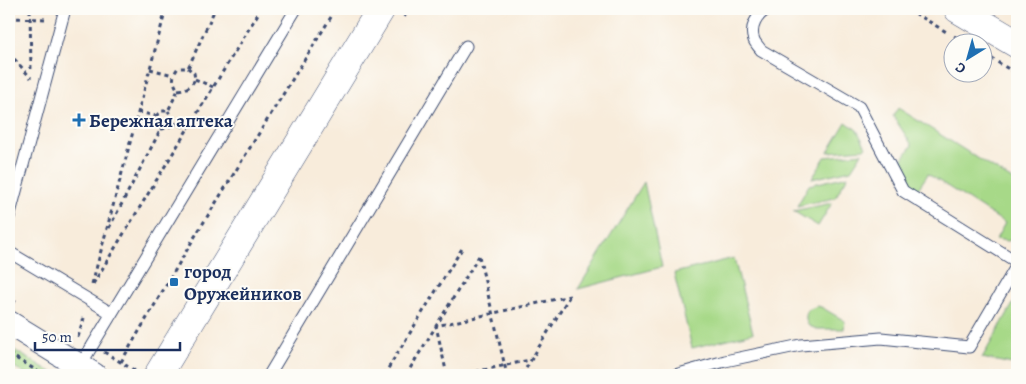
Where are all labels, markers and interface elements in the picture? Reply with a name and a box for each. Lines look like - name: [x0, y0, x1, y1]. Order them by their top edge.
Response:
- north arrow: [944, 32, 994, 82]
- text: С: [951, 58, 970, 78]
- place label: Бережная аптека: [89, 108, 234, 134]
- marker: Бережная аптека: [73, 114, 85, 126]
- place label: город Оружейников: [184, 259, 302, 307]
- marker: город Оружейников: [168, 276, 180, 288]
- scale bar: [35, 319, 180, 351]
- text: 50 m: [42, 327, 72, 347]

